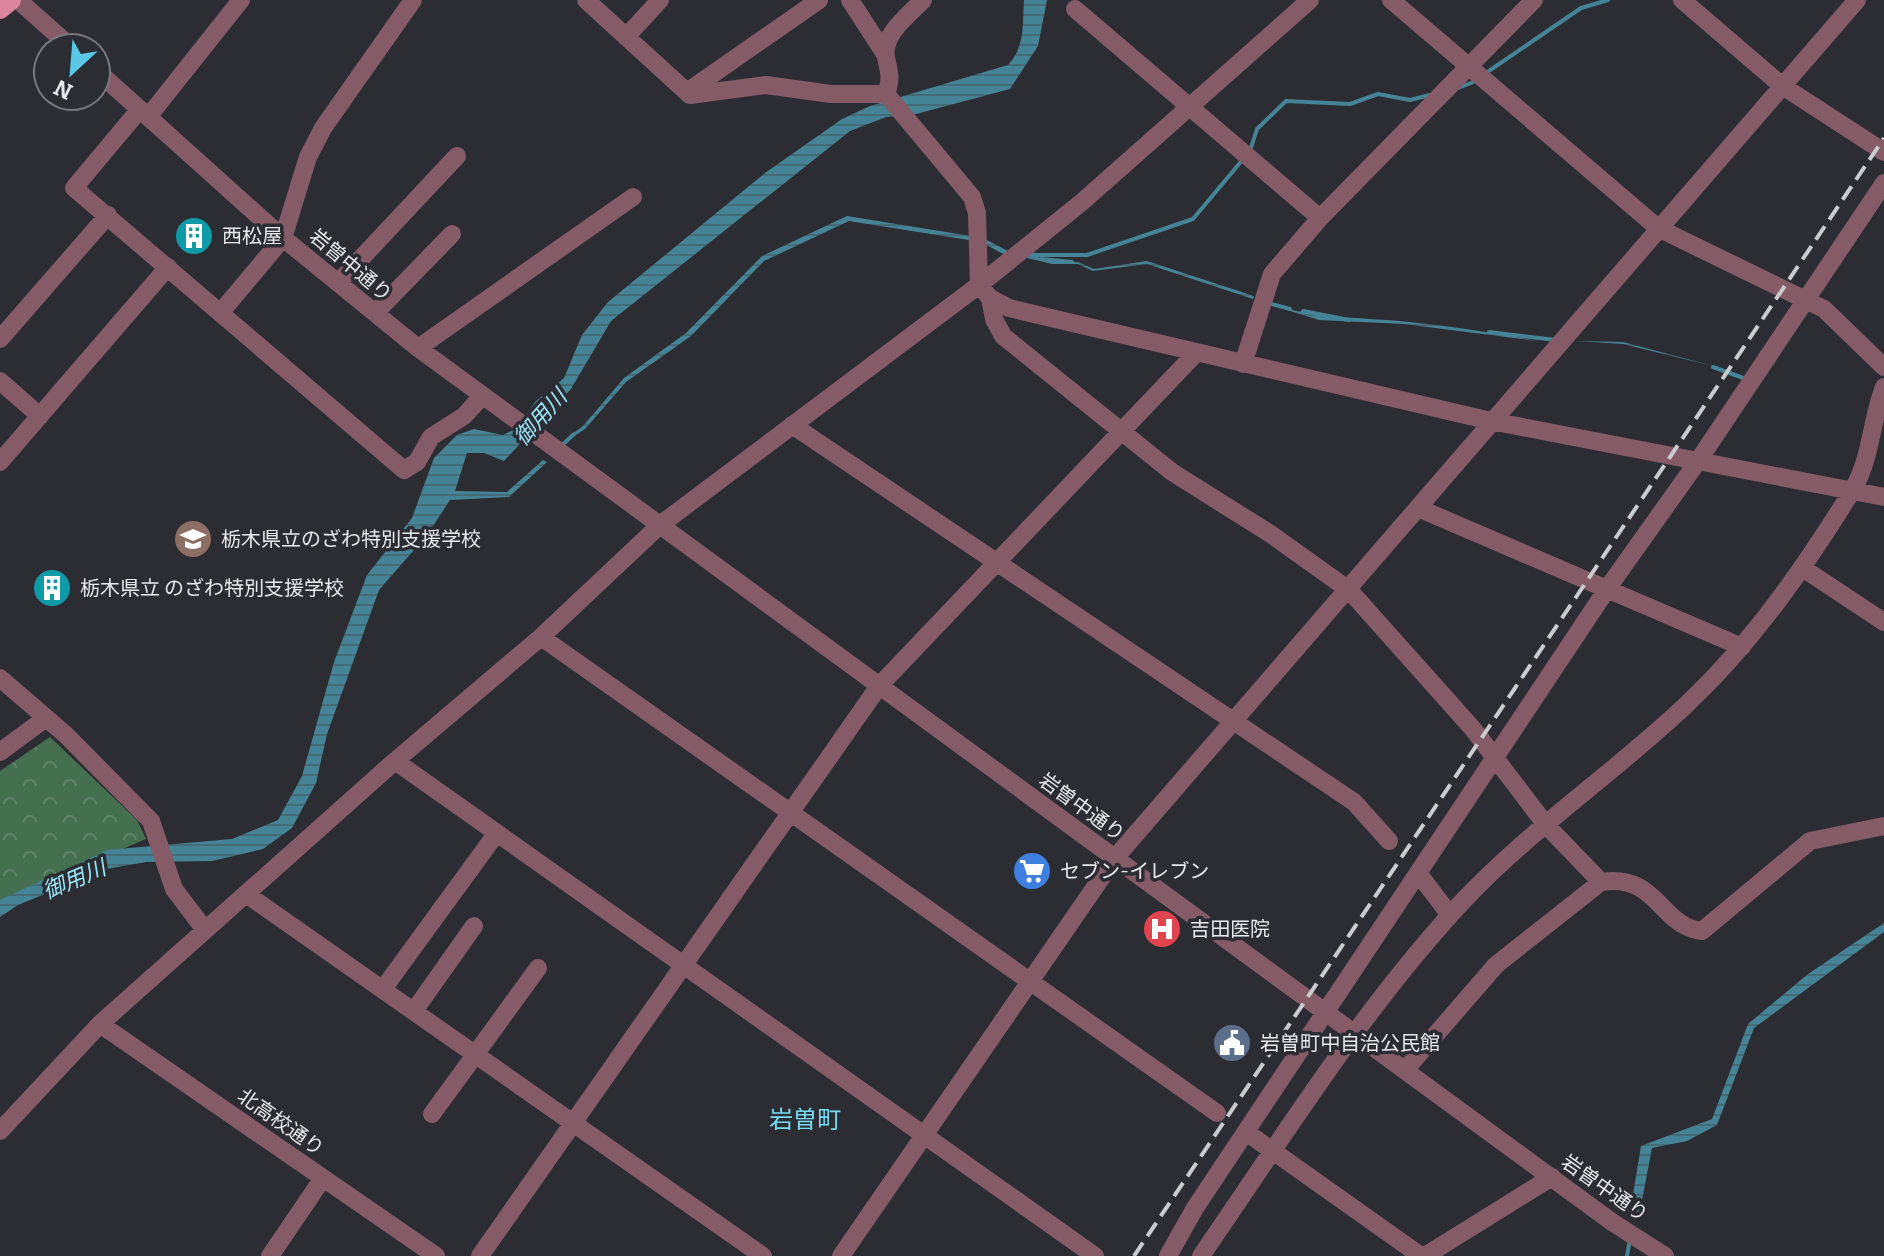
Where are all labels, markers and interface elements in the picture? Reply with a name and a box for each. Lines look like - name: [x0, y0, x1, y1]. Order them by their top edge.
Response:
- north arrow: [32, 32, 112, 112]
- text: N: [50, 74, 77, 105]
- building icon: 西松屋: [173, 215, 215, 257]
- place label: 西松屋: [222, 224, 282, 248]
- street label: 岩曽中通り: [305, 224, 397, 306]
- water label: 御用川: [508, 382, 574, 451]
- school or university icon: 栃木県立のざわ特別支援学校: [172, 518, 214, 560]
- place label: 栃木県立のざわ特別支援学校: [221, 527, 481, 551]
- building icon: 栃木県立 のざわ特別支援学校: [31, 567, 73, 609]
- place label: 栃木県立 のざわ特別支援学校: [80, 576, 344, 600]
- street label: 岩曽中通り: [1034, 768, 1130, 846]
- supermarket icon: セブン-イレブン: [1011, 850, 1053, 892]
- water label: 御用川: [39, 853, 112, 905]
- place label: セブン-イレブン: [1060, 859, 1209, 883]
- hospital icon: 吉田医院: [1141, 908, 1183, 950]
- place label: 吉田医院: [1190, 917, 1270, 941]
- public building icon: 岩曽町中自治公民館: [1211, 1022, 1253, 1064]
- place label: 岩曽町中自治公民館: [1260, 1031, 1440, 1055]
- street label: 北高校通り: [233, 1083, 329, 1161]
- district label: 岩曽町: [769, 1106, 841, 1134]
- street label: 岩曽中通り: [1557, 1149, 1653, 1227]

